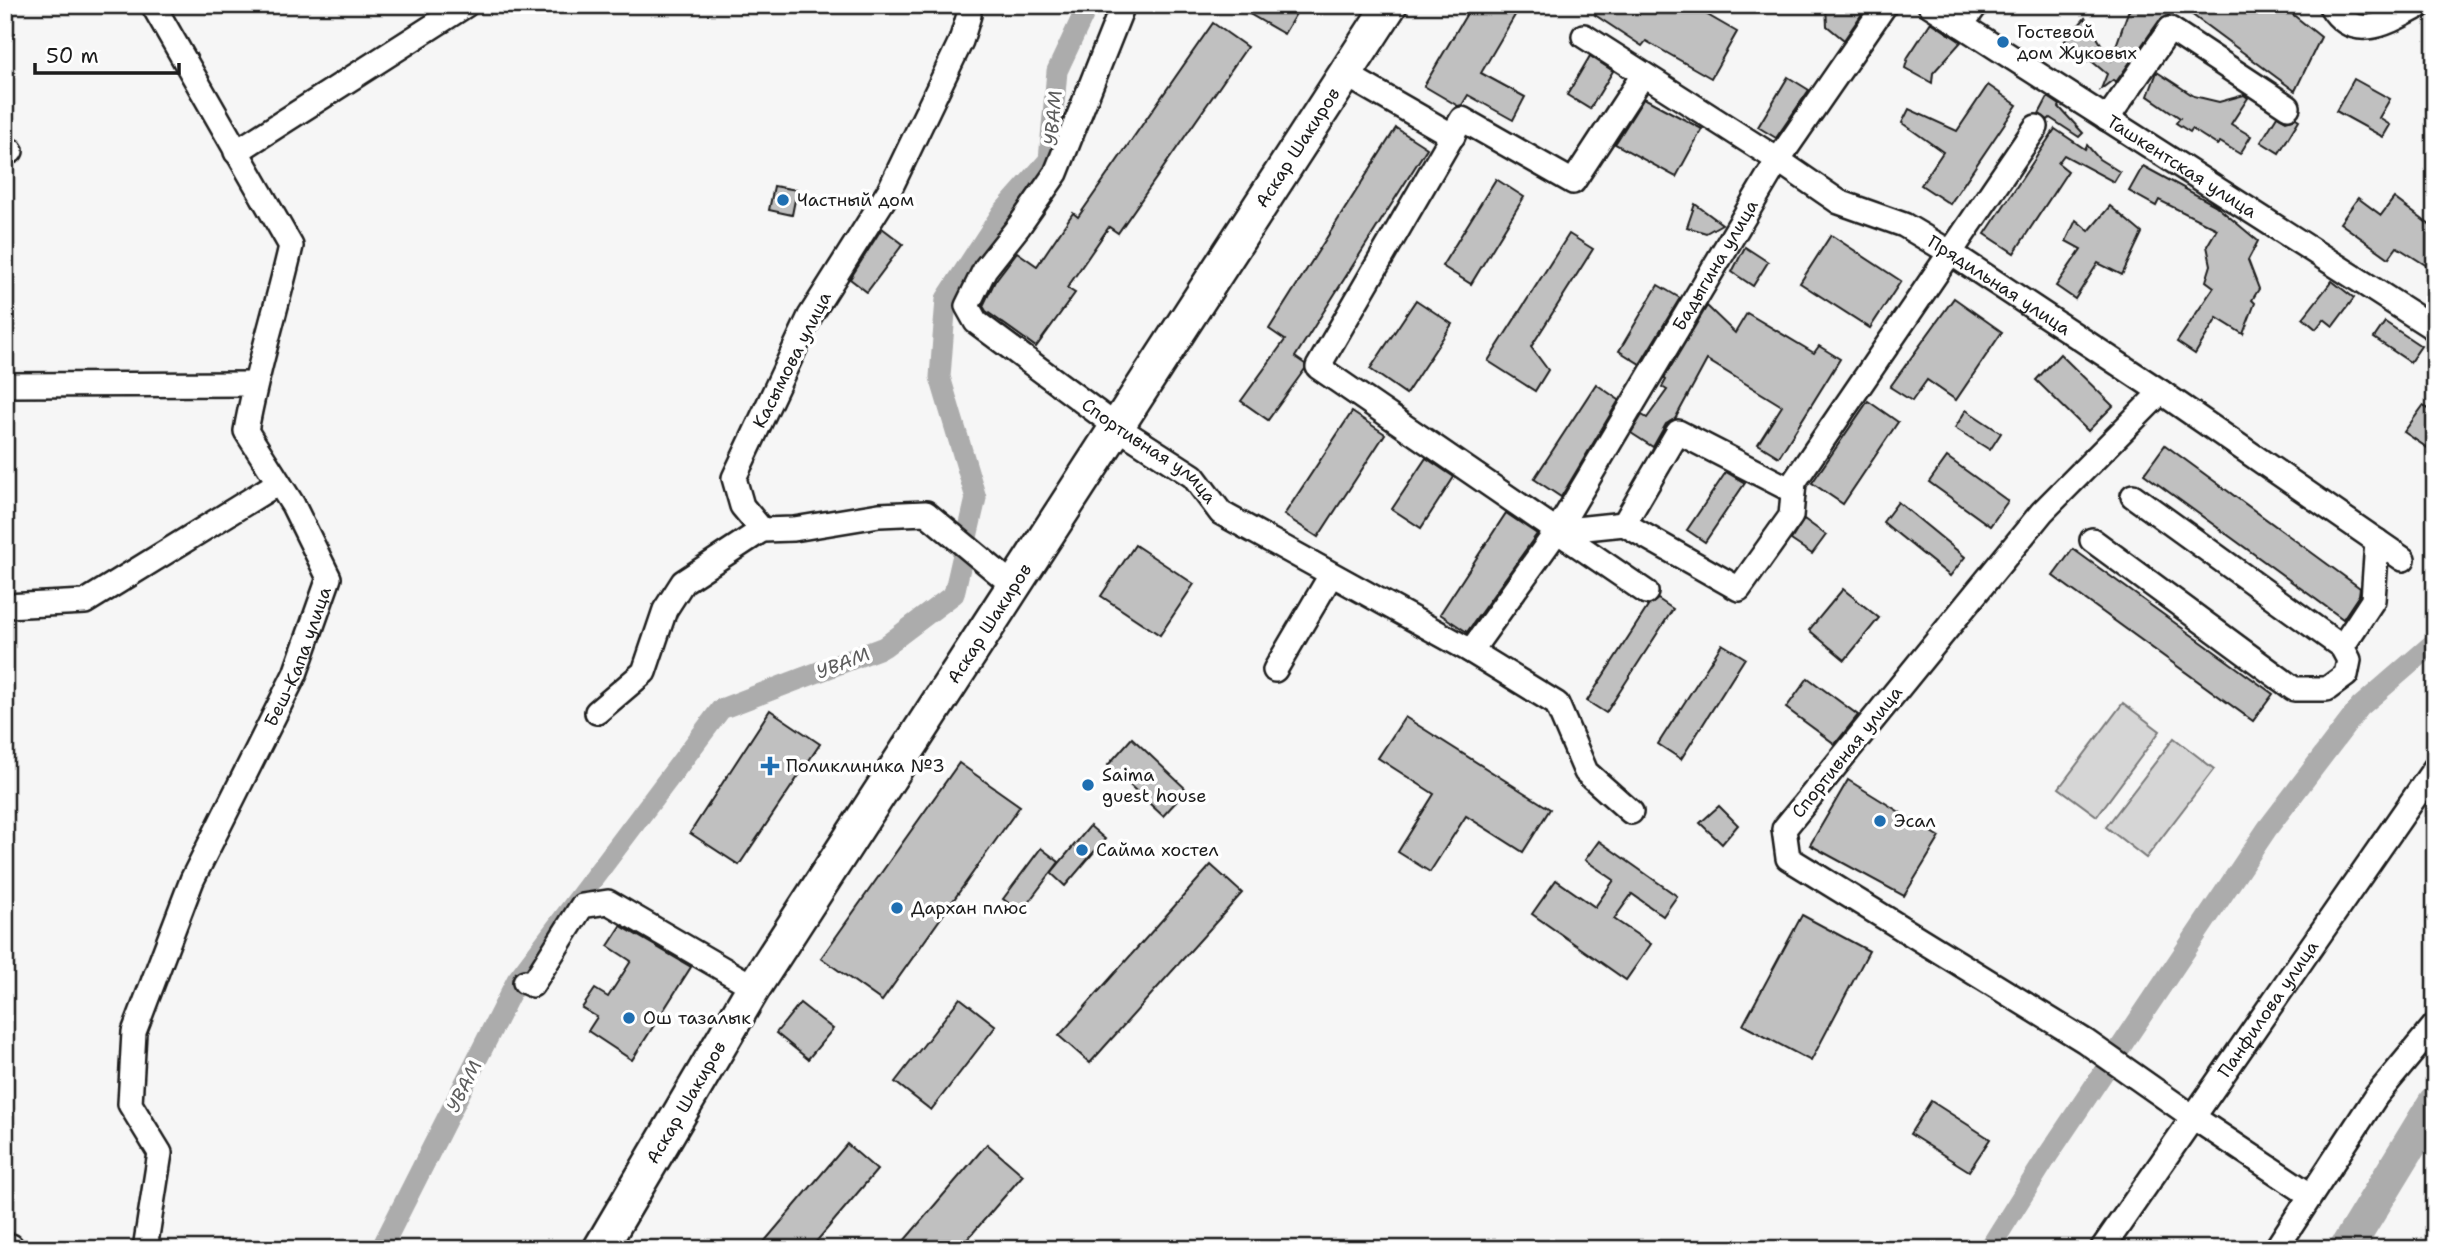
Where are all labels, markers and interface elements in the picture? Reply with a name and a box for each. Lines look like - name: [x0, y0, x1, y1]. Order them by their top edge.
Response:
- place label: Гостевой дом Жуковых: [2017, 20, 2137, 65]
- scale bar: [35, 32, 178, 76]
- marker: Гостевой дом Жуковых: [1995, 34, 2011, 50]
- text: 50 m: [46, 42, 99, 70]
- street label: Аскар Шакиров: [1250, 83, 1345, 212]
- water label: УВАМ: [1038, 89, 1068, 147]
- street label: Ташкентская улица: [2102, 109, 2261, 224]
- place label: Частный дом: [797, 188, 914, 212]
- marker: Частный дом: [775, 192, 791, 208]
- street label: Бадыгина улица: [1667, 195, 1764, 335]
- street label: Прядильная улица: [1923, 230, 2075, 341]
- street label: Касымова улица: [747, 288, 837, 432]
- street label: Спортивная улица: [1077, 393, 1222, 509]
- street label: Аскар Шакиров: [942, 559, 1037, 688]
- street label: Беш-Капа улица: [259, 583, 337, 731]
- water label: УВАМ: [813, 641, 873, 685]
- street label: Спортивная улица: [1786, 681, 1908, 823]
- place label: Поликлиника №3: [786, 754, 945, 778]
- marker: Поликлиника №3: [760, 756, 780, 776]
- place label: Saima guest house: [1102, 763, 1207, 808]
- marker: Saima guest house: [1080, 777, 1096, 793]
- place label: Эсал: [1894, 809, 1936, 833]
- marker: Эсал: [1872, 813, 1888, 829]
- place label: Сайма хостел: [1096, 838, 1218, 862]
- marker: Сайма хостел: [1074, 842, 1090, 858]
- place label: Дархан плюс: [911, 896, 1027, 920]
- marker: Дархан плюс: [889, 900, 905, 916]
- street label: Панфилова улица: [2212, 936, 2324, 1082]
- place label: Ош тазалык: [643, 1006, 751, 1030]
- marker: Ош тазалык: [621, 1010, 637, 1026]
- street label: Аскар Шакиров: [641, 1037, 732, 1168]
- water label: УВАМ: [440, 1056, 488, 1116]

